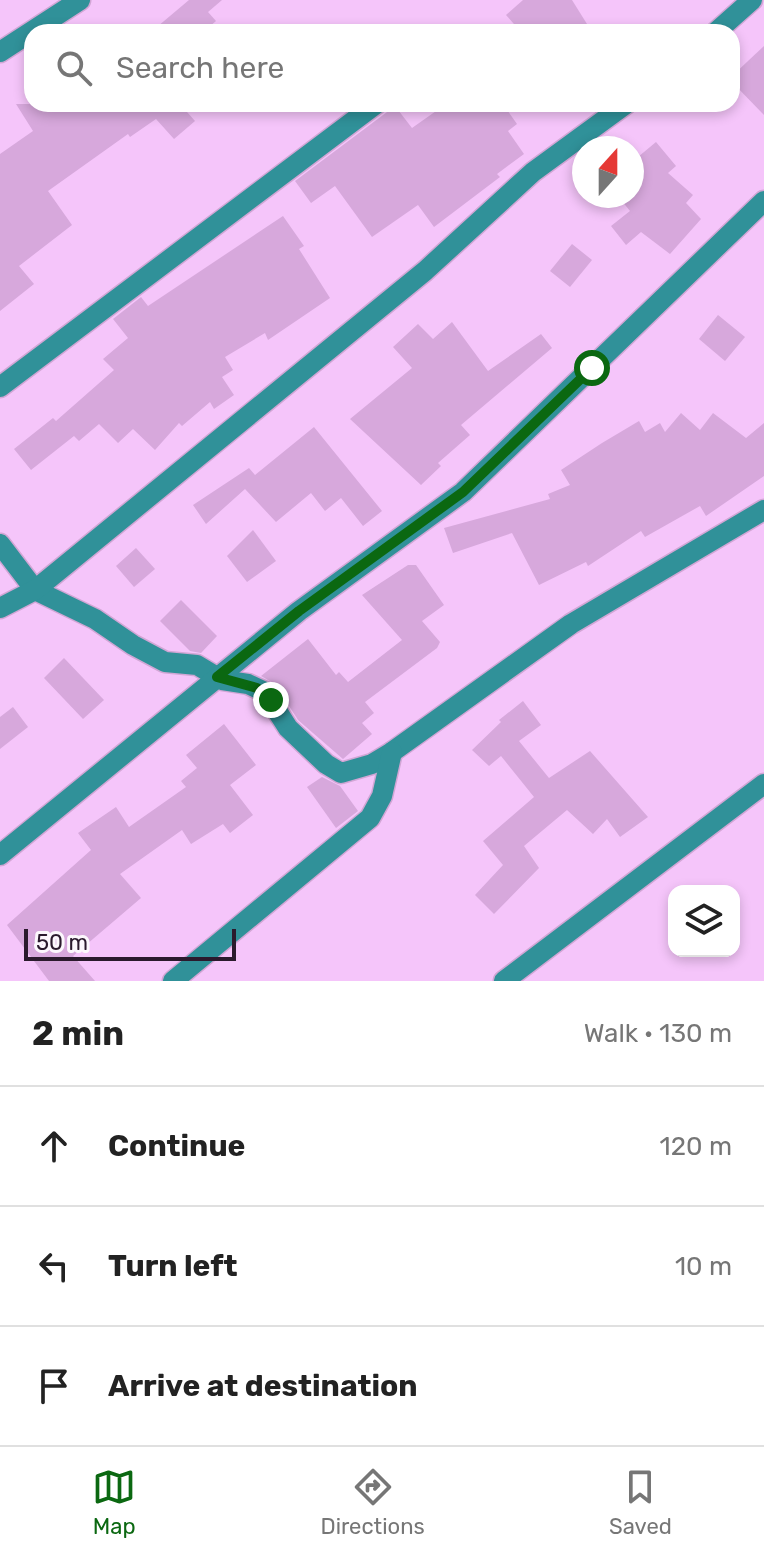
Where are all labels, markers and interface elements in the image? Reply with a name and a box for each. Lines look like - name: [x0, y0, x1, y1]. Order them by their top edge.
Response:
- search box: [24, 24, 740, 112]
- icon: search: [52, 46, 96, 90]
- text: Search here: [116, 50, 284, 86]
- north arrow: [572, 136, 644, 208]
- route start: [574, 350, 610, 386]
- route end: [253, 682, 289, 718]
- map controls: [668, 885, 740, 957]
- button: layers: [668, 885, 740, 957]
- scale bar: [24, 925, 236, 961]
- text: 50 m: [36, 929, 88, 956]
- text: 2 min: [32, 1013, 124, 1054]
- text: Walk · 130 m: [584, 1018, 732, 1049]
- icon: ahead: [32, 1124, 76, 1168]
- text: Continue: [108, 1128, 245, 1164]
- text: 120 m: [660, 1131, 732, 1162]
- icon: left: [32, 1244, 76, 1288]
- text: Turn left: [108, 1248, 238, 1284]
- text: 10 m: [675, 1251, 732, 1282]
- icon: arrive: [32, 1364, 76, 1408]
- text: Arrive at destination: [108, 1368, 418, 1404]
- tab: Map: [92, 1465, 136, 1540]
- tab: Directions: [320, 1465, 425, 1540]
- tab: Saved: [609, 1465, 672, 1540]

